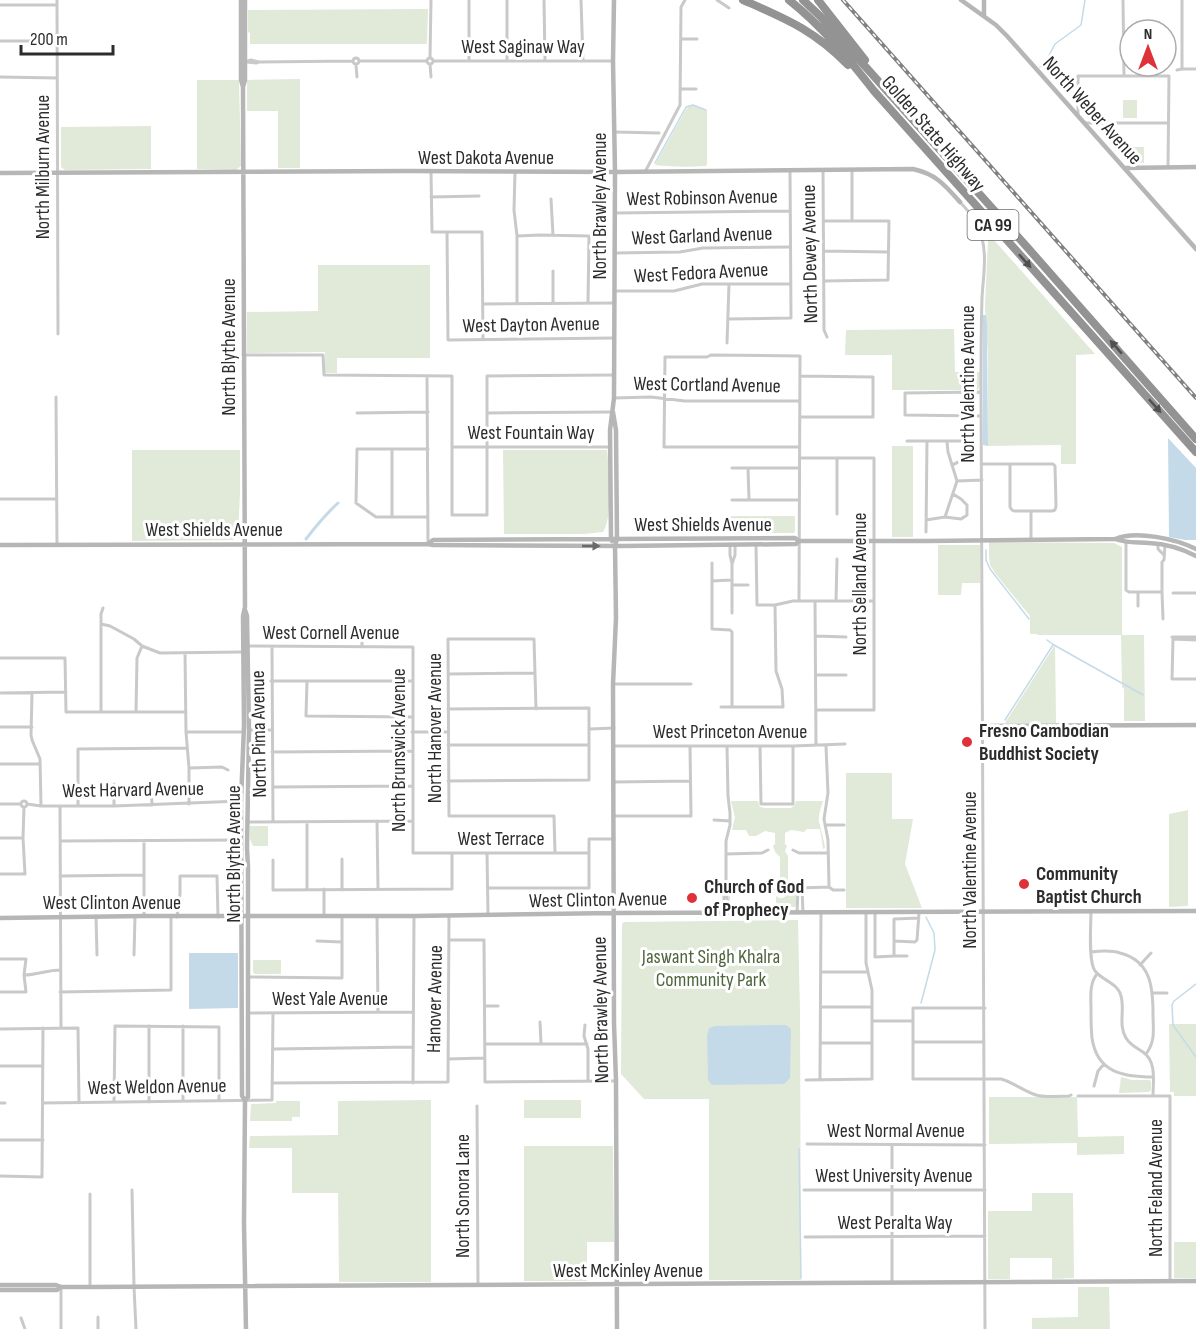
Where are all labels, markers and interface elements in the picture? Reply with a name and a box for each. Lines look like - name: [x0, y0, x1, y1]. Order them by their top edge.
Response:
- scale bar: [21, 18, 112, 56]
- north arrow: [1118, 18, 1178, 78]
- text: N: [1144, 25, 1152, 44]
- text: 200 m: [30, 29, 68, 50]
- street label: West Saginaw Way: [461, 35, 585, 59]
- street label: North Weber Avenue: [1037, 52, 1147, 170]
- street label: Golden State Highway: [876, 71, 990, 197]
- street label: North Milburn Avenue: [31, 95, 55, 239]
- street label: North Brawley Avenue: [588, 133, 612, 279]
- street label: West Dakota Avenue: [418, 146, 554, 170]
- street label: North Dewey Avenue: [797, 184, 823, 324]
- street label: West Robinson Avenue: [626, 185, 778, 211]
- road number: CA 99: [968, 210, 1018, 240]
- street label: West Garland Avenue: [631, 222, 773, 250]
- one-way arrow: [1018, 253, 1031, 268]
- street label: West Fedora Avenue: [633, 257, 769, 288]
- street label: North Blythe Avenue: [217, 278, 241, 416]
- street label: North Valentine Avenue: [956, 305, 980, 463]
- street label: West Dayton Avenue: [462, 312, 600, 338]
- one-way arrow: [1109, 340, 1123, 355]
- street label: West Cortland Avenue: [633, 372, 781, 398]
- one-way arrow: [1148, 398, 1161, 413]
- street label: West Fountain Way: [468, 421, 595, 445]
- street label: North Selland Avenue: [848, 512, 872, 656]
- street label: West Shields Avenue: [634, 513, 772, 537]
- street label: West Shields Avenue: [145, 518, 283, 542]
- one-way arrow: [582, 541, 601, 551]
- street label: West Cornell Avenue: [263, 621, 399, 645]
- street label: North Hanover Avenue: [423, 653, 447, 803]
- street label: North Brunswick Avenue: [387, 668, 411, 832]
- street label: North Pima Avenue: [246, 670, 272, 798]
- place label: Fresno Cambodian Buddhist Society: [979, 719, 1109, 766]
- street label: West Princeton Avenue: [653, 720, 807, 744]
- marker: Fresno Cambodian Buddhist Society: [960, 735, 974, 749]
- street label: West Harvard Avenue: [62, 777, 204, 803]
- street label: North Blythe Avenue: [222, 785, 246, 923]
- street label: North Valentine Avenue: [958, 791, 982, 949]
- street label: West Terrace: [458, 827, 544, 851]
- place label: Community Baptist Church: [1036, 862, 1142, 909]
- place label: Church of God of Prophecy: [704, 875, 804, 922]
- marker: Community Baptist Church: [1017, 877, 1031, 891]
- street label: West Clinton Avenue: [529, 887, 667, 913]
- street label: West Clinton Avenue: [43, 891, 181, 915]
- marker: Church of God of Prophecy: [685, 891, 699, 905]
- street label: North Brawley Avenue: [588, 936, 614, 1084]
- street label: Hanover Avenue: [422, 945, 448, 1053]
- park label: Jaswant Singh Khalra Community Park: [641, 945, 780, 992]
- street label: West Yale Avenue: [272, 987, 388, 1011]
- street label: West Weldon Avenue: [87, 1074, 227, 1100]
- street label: West Normal Avenue: [827, 1119, 965, 1143]
- street label: North Feland Avenue: [1144, 1119, 1168, 1257]
- street label: North Sonora Lane: [451, 1134, 475, 1258]
- street label: West University Avenue: [815, 1164, 973, 1188]
- street label: West Peralta Way: [837, 1211, 953, 1235]
- street label: West McKinley Avenue: [553, 1259, 703, 1283]

